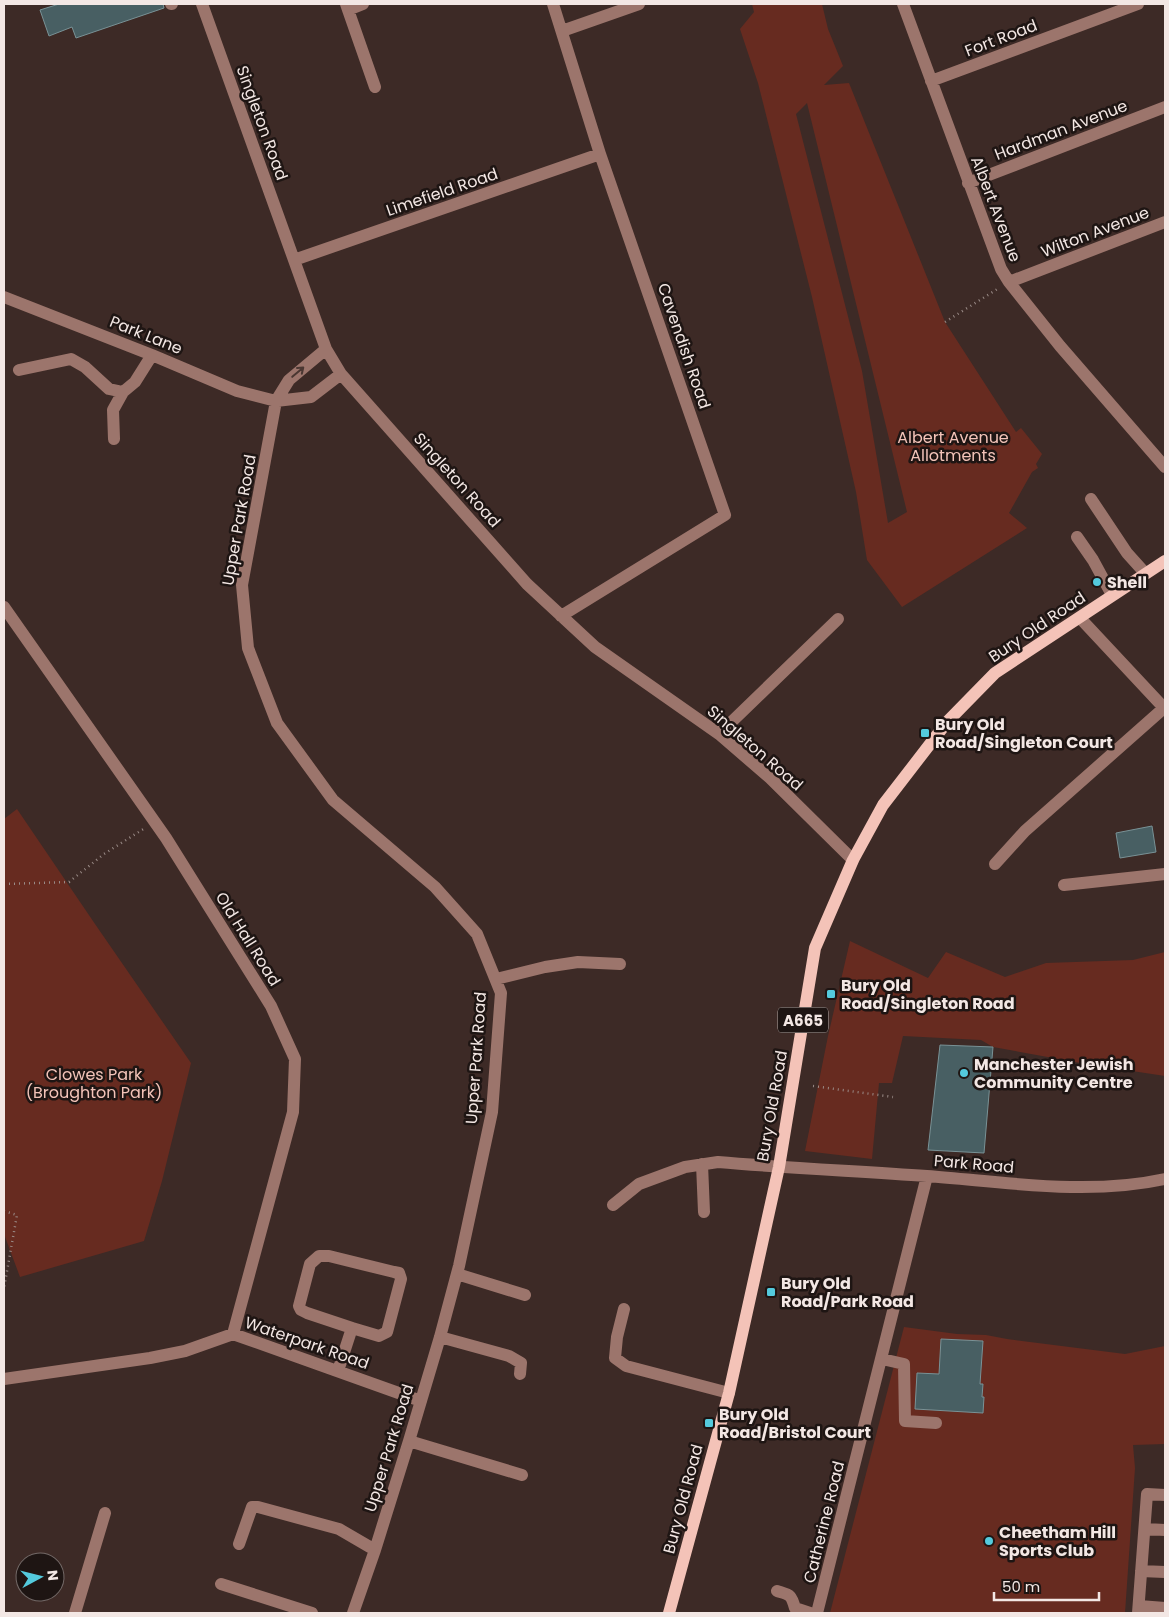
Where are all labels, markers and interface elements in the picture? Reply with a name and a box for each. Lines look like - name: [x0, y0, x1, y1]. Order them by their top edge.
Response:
- street label: Fort Road: [961, 14, 1041, 62]
- street label: Singleton Road: [231, 62, 293, 184]
- street label: Hardman Avenue: [991, 94, 1131, 166]
- street label: Albert Avenue: [965, 153, 1027, 265]
- street label: Limefield Road: [383, 162, 501, 222]
- street label: Wilton Avenue: [1038, 201, 1152, 263]
- street label: Cavendish Road: [652, 280, 716, 412]
- street label: Park Lane: [106, 310, 186, 360]
- one-way arrow: [291, 367, 304, 378]
- park label: Albert Avenue Allotments: [897, 426, 1009, 467]
- street label: Singleton Road: [408, 428, 506, 532]
- street label: Upper Park Road: [216, 453, 262, 587]
- place label: Shell: [1107, 571, 1147, 594]
- marker: Shell: [1091, 576, 1103, 588]
- street label: Bury Old Road: [984, 586, 1090, 668]
- street label: Singleton Road: [702, 700, 808, 796]
- place label: Bury Old Road/Singleton Court: [935, 713, 1113, 754]
- marker: Bury Old Road/Singleton Court: [919, 727, 931, 739]
- street label: Old Hall Road: [210, 887, 286, 991]
- place label: Bury Old Road/Singleton Road: [841, 974, 1015, 1015]
- marker: Bury Old Road/Singleton Road: [825, 988, 837, 1000]
- street label: Upper Park Road: [460, 991, 492, 1125]
- road number: A665: [778, 1008, 828, 1032]
- street label: Bury Old Road: [751, 1049, 793, 1163]
- place label: Manchester Jewish Community Centre: [974, 1053, 1134, 1094]
- park label: Clowes Park (Broughton Park): [26, 1063, 162, 1104]
- marker: Manchester Jewish Community Centre: [958, 1067, 970, 1079]
- street label: Park Road: [933, 1149, 1015, 1179]
- place label: Bury Old Road/Park Road: [781, 1272, 914, 1313]
- marker: Bury Old Road/Park Road: [765, 1286, 777, 1298]
- street label: Waterpark Road: [242, 1311, 372, 1375]
- street label: Upper Park Road: [359, 1381, 419, 1515]
- place label: Bury Old Road/Bristol Court: [719, 1403, 871, 1444]
- marker: Bury Old Road/Bristol Court: [703, 1417, 715, 1429]
- street label: Bury Old Road: [657, 1442, 709, 1556]
- street label: Catherine Road: [798, 1459, 850, 1585]
- place label: Cheetham Hill Sports Club: [999, 1521, 1116, 1562]
- marker: Cheetham Hill Sports Club: [983, 1535, 995, 1547]
- north arrow: [15, 1552, 65, 1602]
- text: N: [42, 1569, 63, 1582]
- scale bar: [994, 1570, 1099, 1602]
- text: 50 m: [1002, 1576, 1040, 1597]

